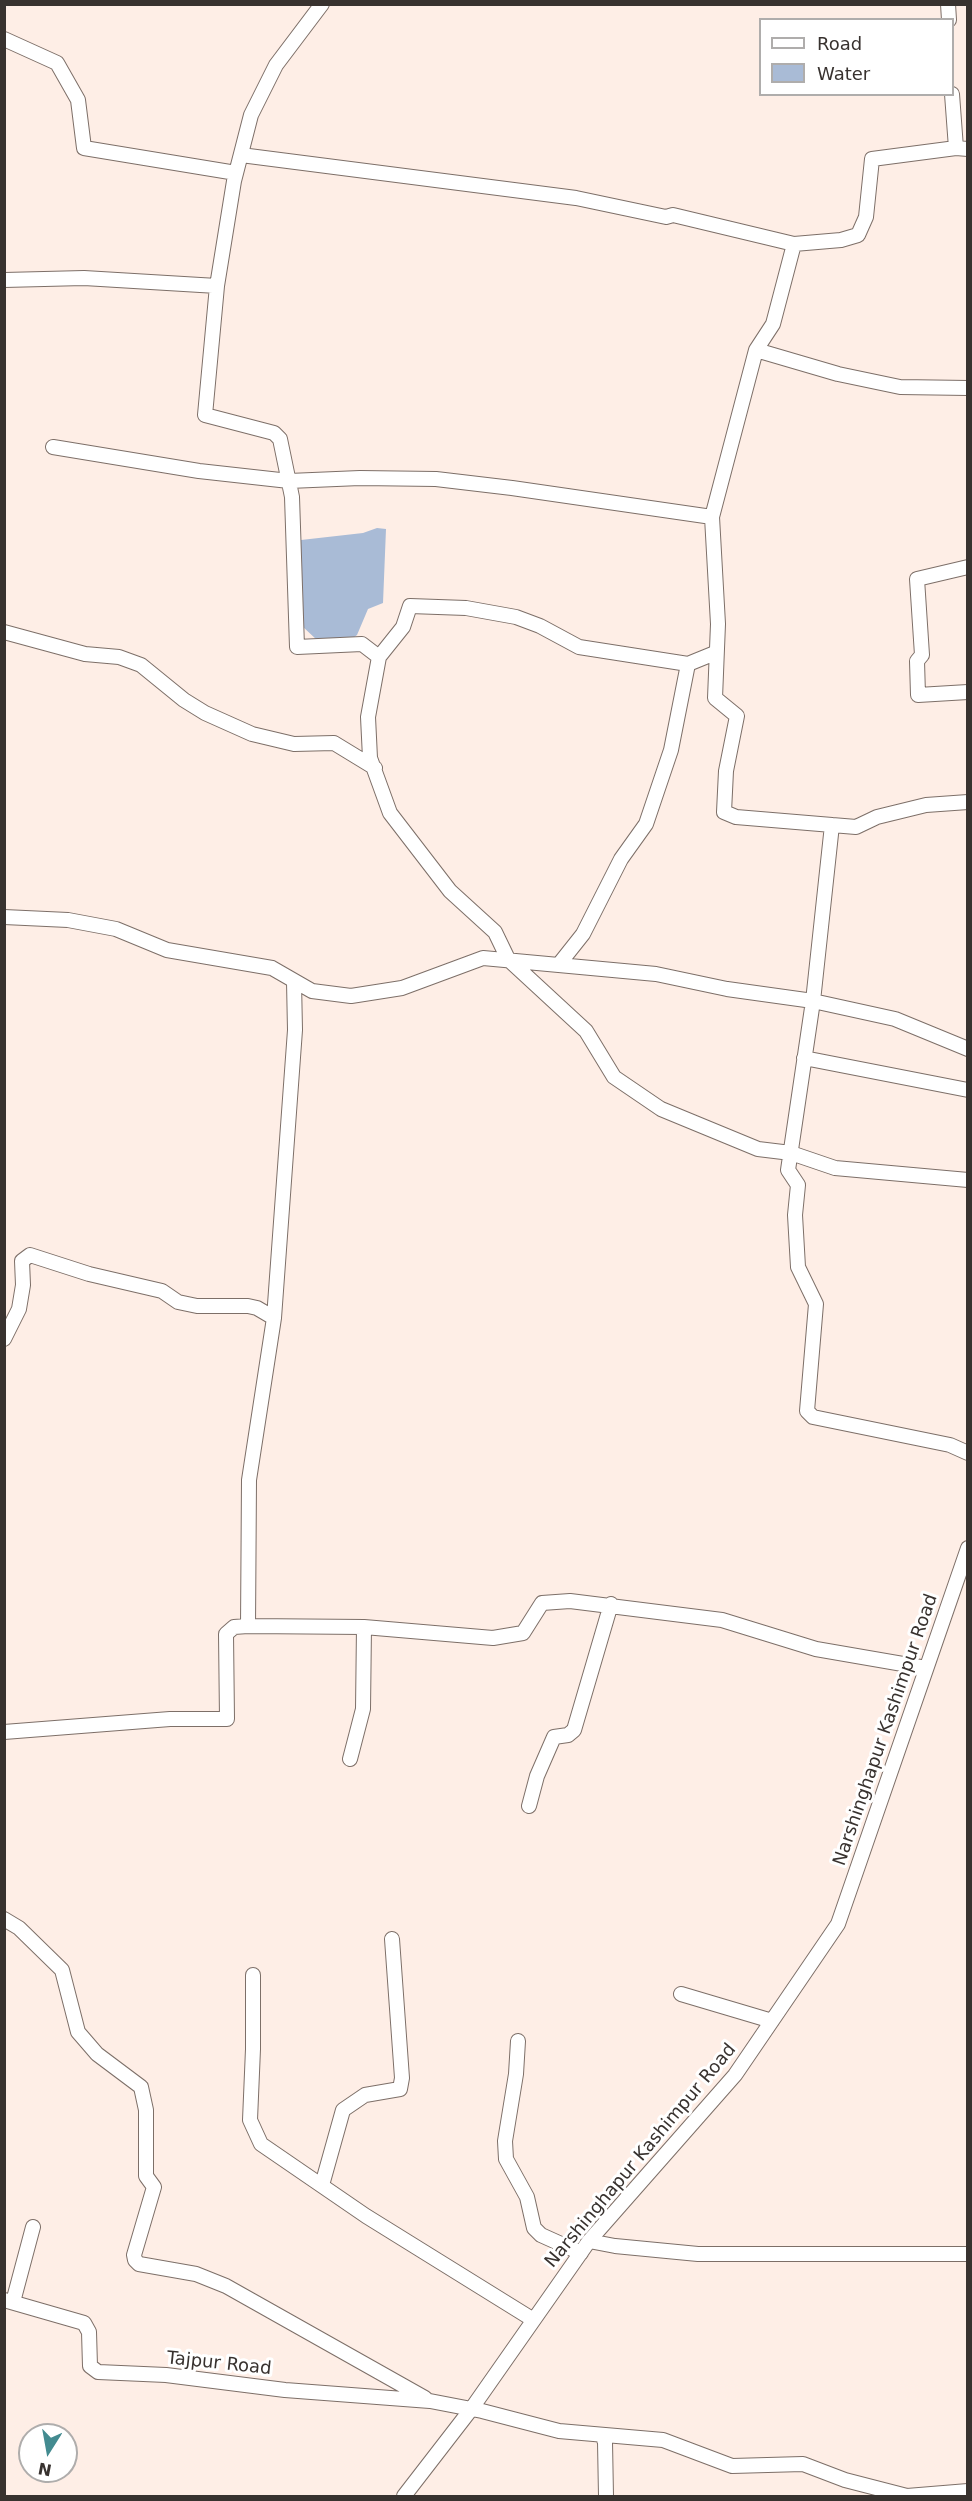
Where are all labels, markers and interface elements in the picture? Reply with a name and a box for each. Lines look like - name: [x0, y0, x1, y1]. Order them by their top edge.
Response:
- legend: [759, 18, 954, 96]
- text: Road: [817, 33, 862, 54]
- text: Water: [817, 63, 870, 84]
- street label: Narshinghapur Kashimpur Road: [829, 1591, 943, 1869]
- street label: Narshinghapur Kashimpur Road: [541, 2040, 741, 2272]
- street label: Tajpur Road: [166, 2348, 272, 2380]
- north arrow: [18, 2423, 78, 2483]
- text: N: [36, 2459, 53, 2480]

